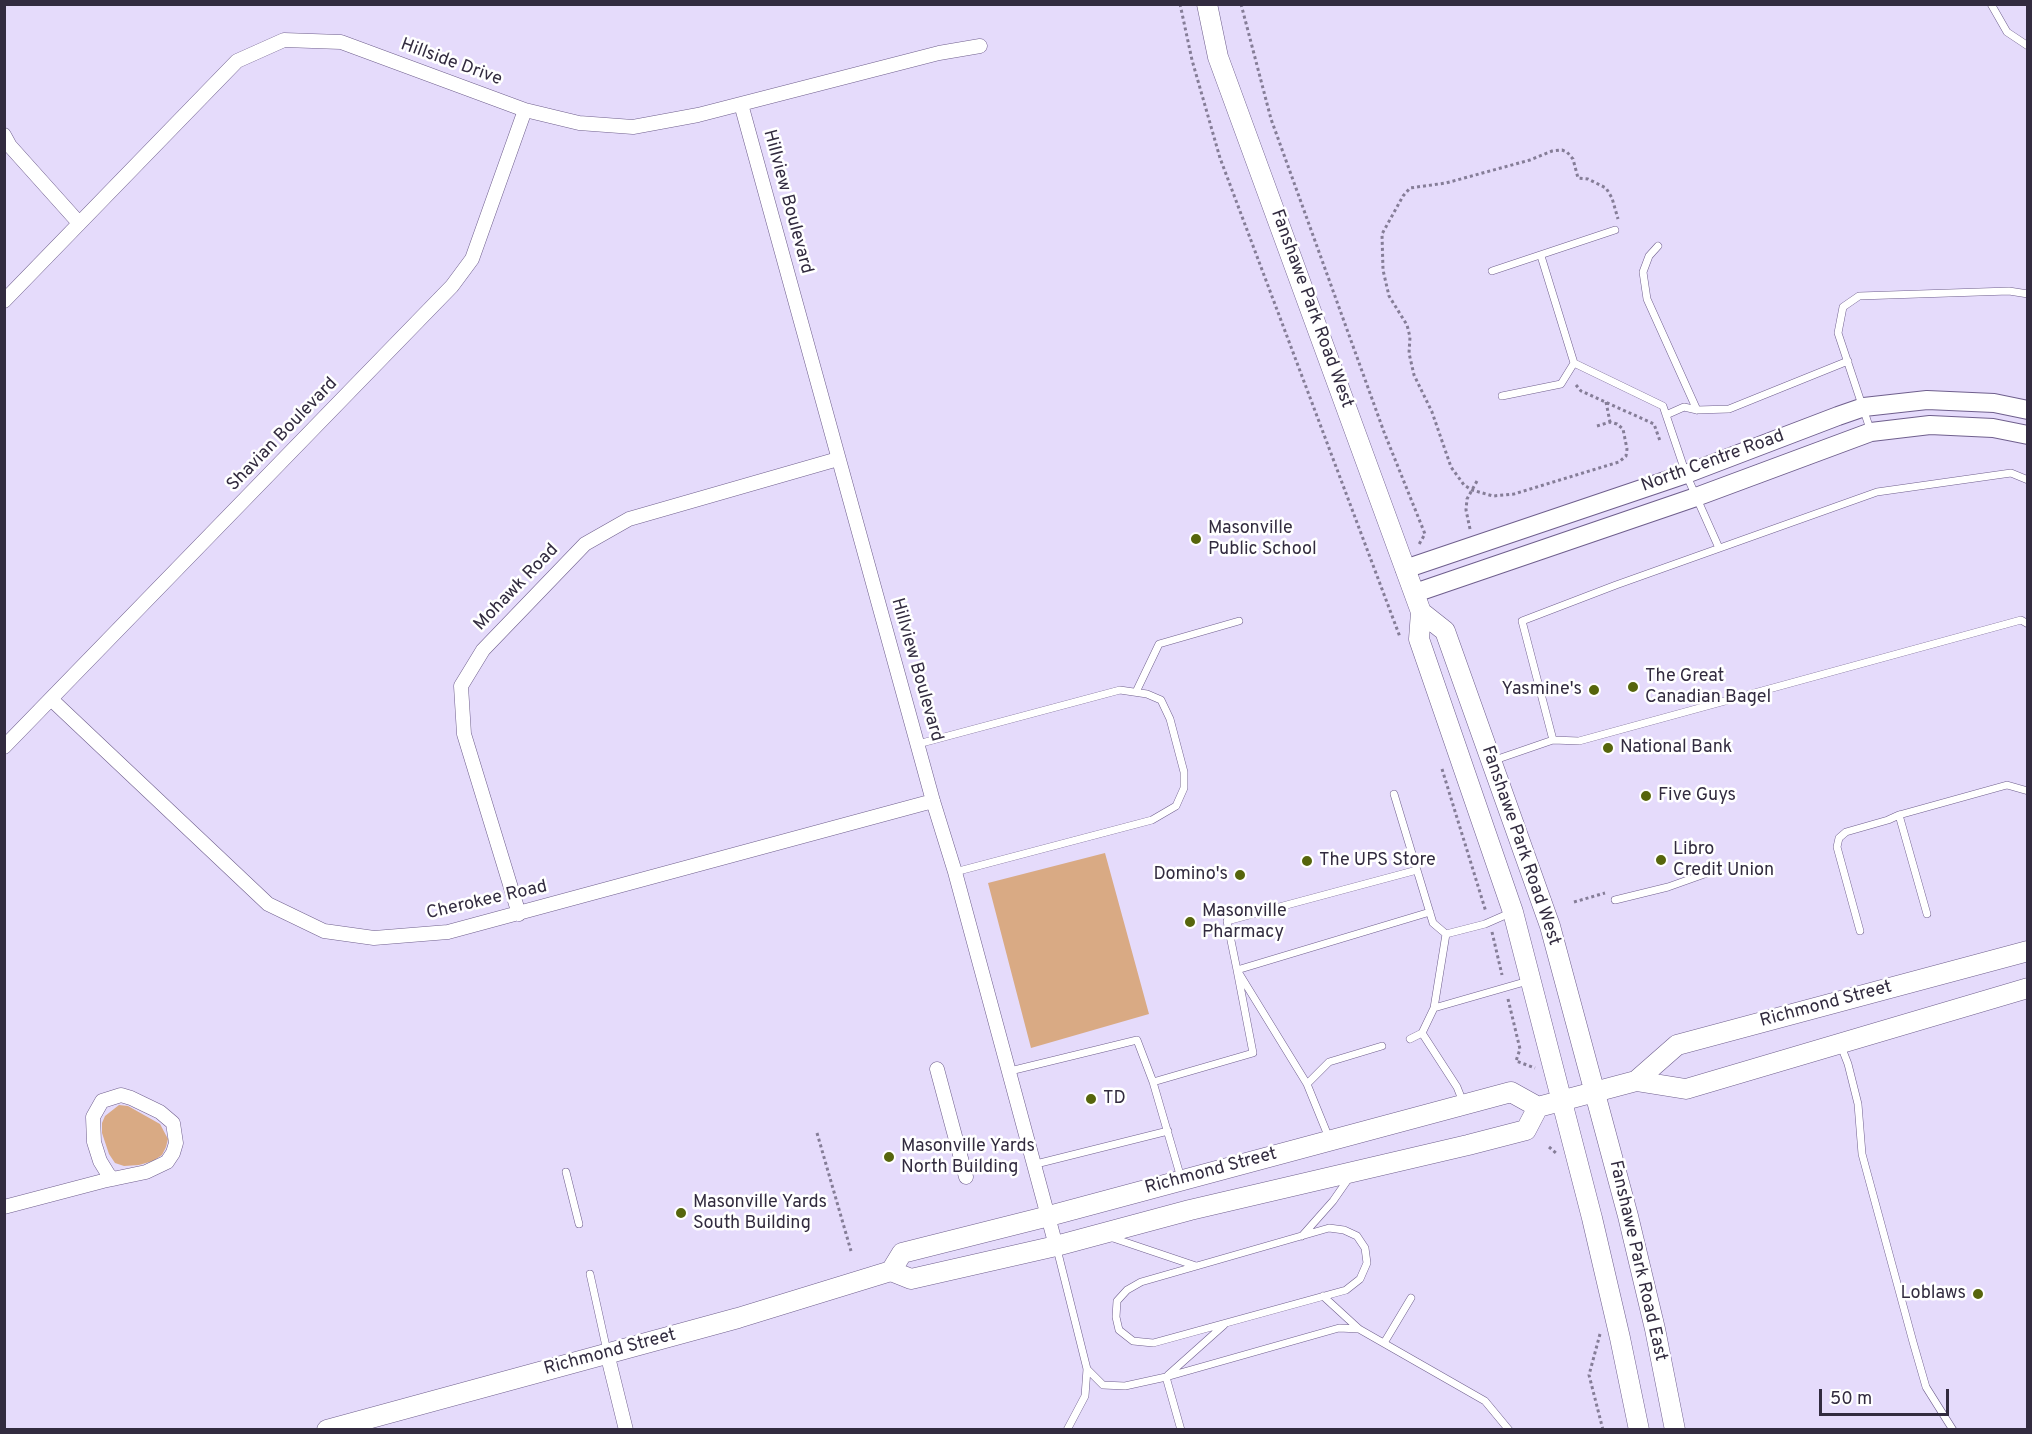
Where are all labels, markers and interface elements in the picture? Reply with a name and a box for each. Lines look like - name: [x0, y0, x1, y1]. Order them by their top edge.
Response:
- street label: Hillside Drive: [397, 35, 505, 91]
- street label: Hillview Boulevard: [757, 128, 817, 276]
- street label: Fanshawe Park Road West: [1265, 207, 1357, 411]
- street label: Shavian Boulevard: [223, 374, 343, 496]
- street label: North Centre Road: [1639, 426, 1787, 498]
- place label: Masonville Public School: [1208, 518, 1317, 560]
- marker: Masonville Public School: [1189, 532, 1203, 546]
- street label: Mohawk Road: [470, 540, 564, 636]
- street label: Hillview Boulevard: [885, 596, 947, 744]
- place label: The Great Canadian Bagel: [1645, 666, 1771, 708]
- place label: Yasmine's: [1502, 679, 1582, 701]
- marker: The Great Canadian Bagel: [1626, 680, 1640, 694]
- marker: Yasmine's: [1587, 683, 1601, 697]
- place label: National Bank: [1620, 737, 1732, 759]
- marker: National Bank: [1601, 741, 1615, 755]
- street label: Fanshawe Park Road West: [1476, 743, 1564, 949]
- place label: Five Guys: [1658, 785, 1736, 807]
- marker: Five Guys: [1639, 789, 1653, 803]
- place label: Libro Credit Union: [1673, 839, 1774, 882]
- place label: The UPS Store: [1319, 850, 1436, 872]
- marker: Libro Credit Union: [1654, 853, 1668, 867]
- marker: The UPS Store: [1300, 854, 1314, 868]
- place label: Domino's: [1153, 864, 1228, 886]
- marker: Domino's: [1233, 868, 1247, 882]
- street label: Cherokee Road: [425, 877, 549, 925]
- place label: Masonville Pharmacy: [1202, 901, 1287, 944]
- marker: Masonville Pharmacy: [1183, 915, 1197, 929]
- street label: Richmond Street: [1758, 977, 1894, 1033]
- place label: TD: [1103, 1088, 1126, 1110]
- marker: TD: [1084, 1092, 1098, 1106]
- place label: Masonville Yards North Building: [901, 1136, 1035, 1178]
- street label: Richmond Street: [1143, 1144, 1279, 1200]
- marker: Masonville Yards North Building: [882, 1150, 896, 1164]
- street label: Fanshawe Park Road East: [1603, 1158, 1671, 1364]
- place label: Masonville Yards South Building: [693, 1192, 827, 1234]
- marker: Masonville Yards South Building: [674, 1206, 688, 1220]
- place label: Loblaws: [1901, 1283, 1966, 1305]
- marker: Loblaws: [1971, 1287, 1985, 1301]
- street label: Richmond Street: [542, 1325, 678, 1381]
- scale bar: [1822, 1377, 1952, 1415]
- text: 50 m: [1830, 1388, 1872, 1411]

